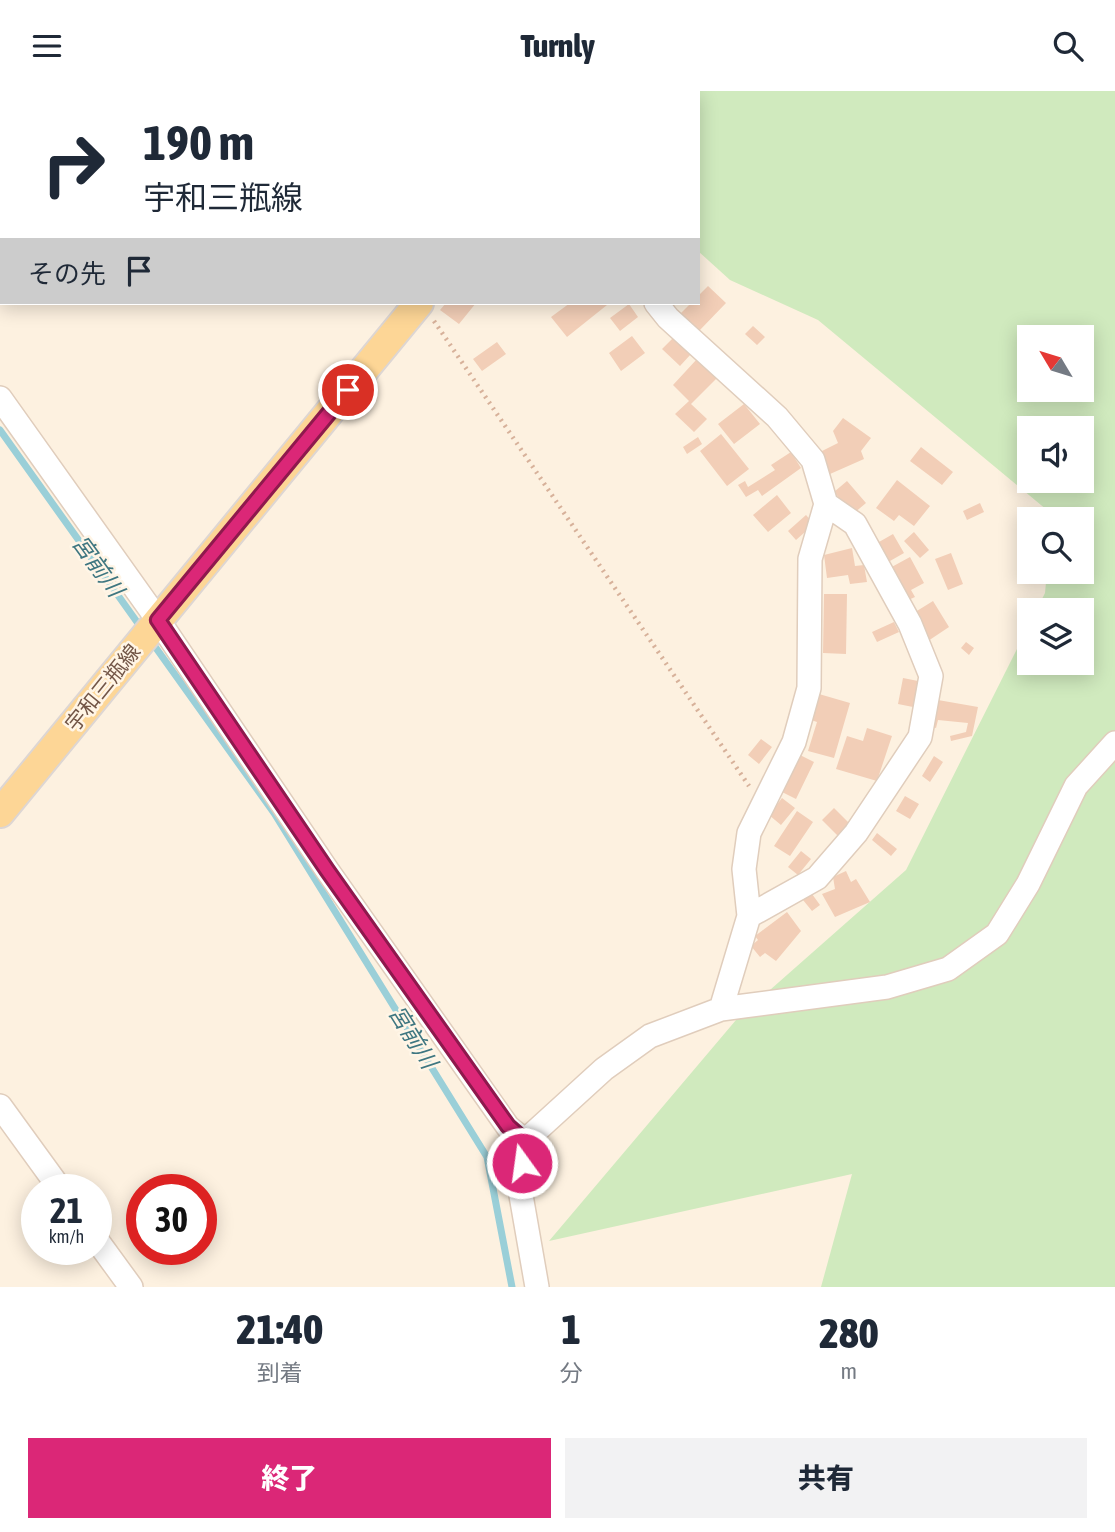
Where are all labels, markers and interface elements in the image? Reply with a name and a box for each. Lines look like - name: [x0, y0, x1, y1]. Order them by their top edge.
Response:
- icon: menu: [28, 27, 66, 65]
- text: Turnly: [520, 27, 595, 64]
- icon: search: [1049, 27, 1087, 65]
- text: 190 m: [143, 114, 254, 170]
- icon: right: [28, 119, 119, 210]
- text: 宇和三瓶線: [143, 179, 303, 216]
- icon: arrive: [120, 252, 158, 290]
- text: その先: [28, 259, 106, 289]
- north arrow: [1017, 325, 1094, 403]
- map controls: [1017, 325, 1094, 675]
- pin: [318, 360, 378, 420]
- icon: arrive: [329, 371, 367, 409]
- button: sound: [1017, 416, 1094, 493]
- button: search: [1017, 507, 1094, 584]
- water label: 宮前川: [67, 530, 131, 604]
- button: layers: [1017, 598, 1094, 675]
- street label: 宇和三瓶線: [60, 639, 145, 736]
- water label: 宮前川: [384, 1001, 444, 1076]
- position arrow: [485, 1126, 559, 1200]
- speed limit sign: 30: [126, 1174, 217, 1265]
- text: 21: [50, 1190, 83, 1230]
- text: km/h: [49, 1226, 84, 1247]
- text: 21:40: [237, 1305, 323, 1353]
- text: 1: [561, 1305, 581, 1353]
- text: 280: [819, 1309, 878, 1357]
- text: m: [841, 1358, 857, 1384]
- text: 到着: [257, 1360, 303, 1386]
- text: 分: [560, 1360, 583, 1386]
- button: 終了: [28, 1438, 551, 1518]
- button: 共有: [565, 1438, 1087, 1518]

